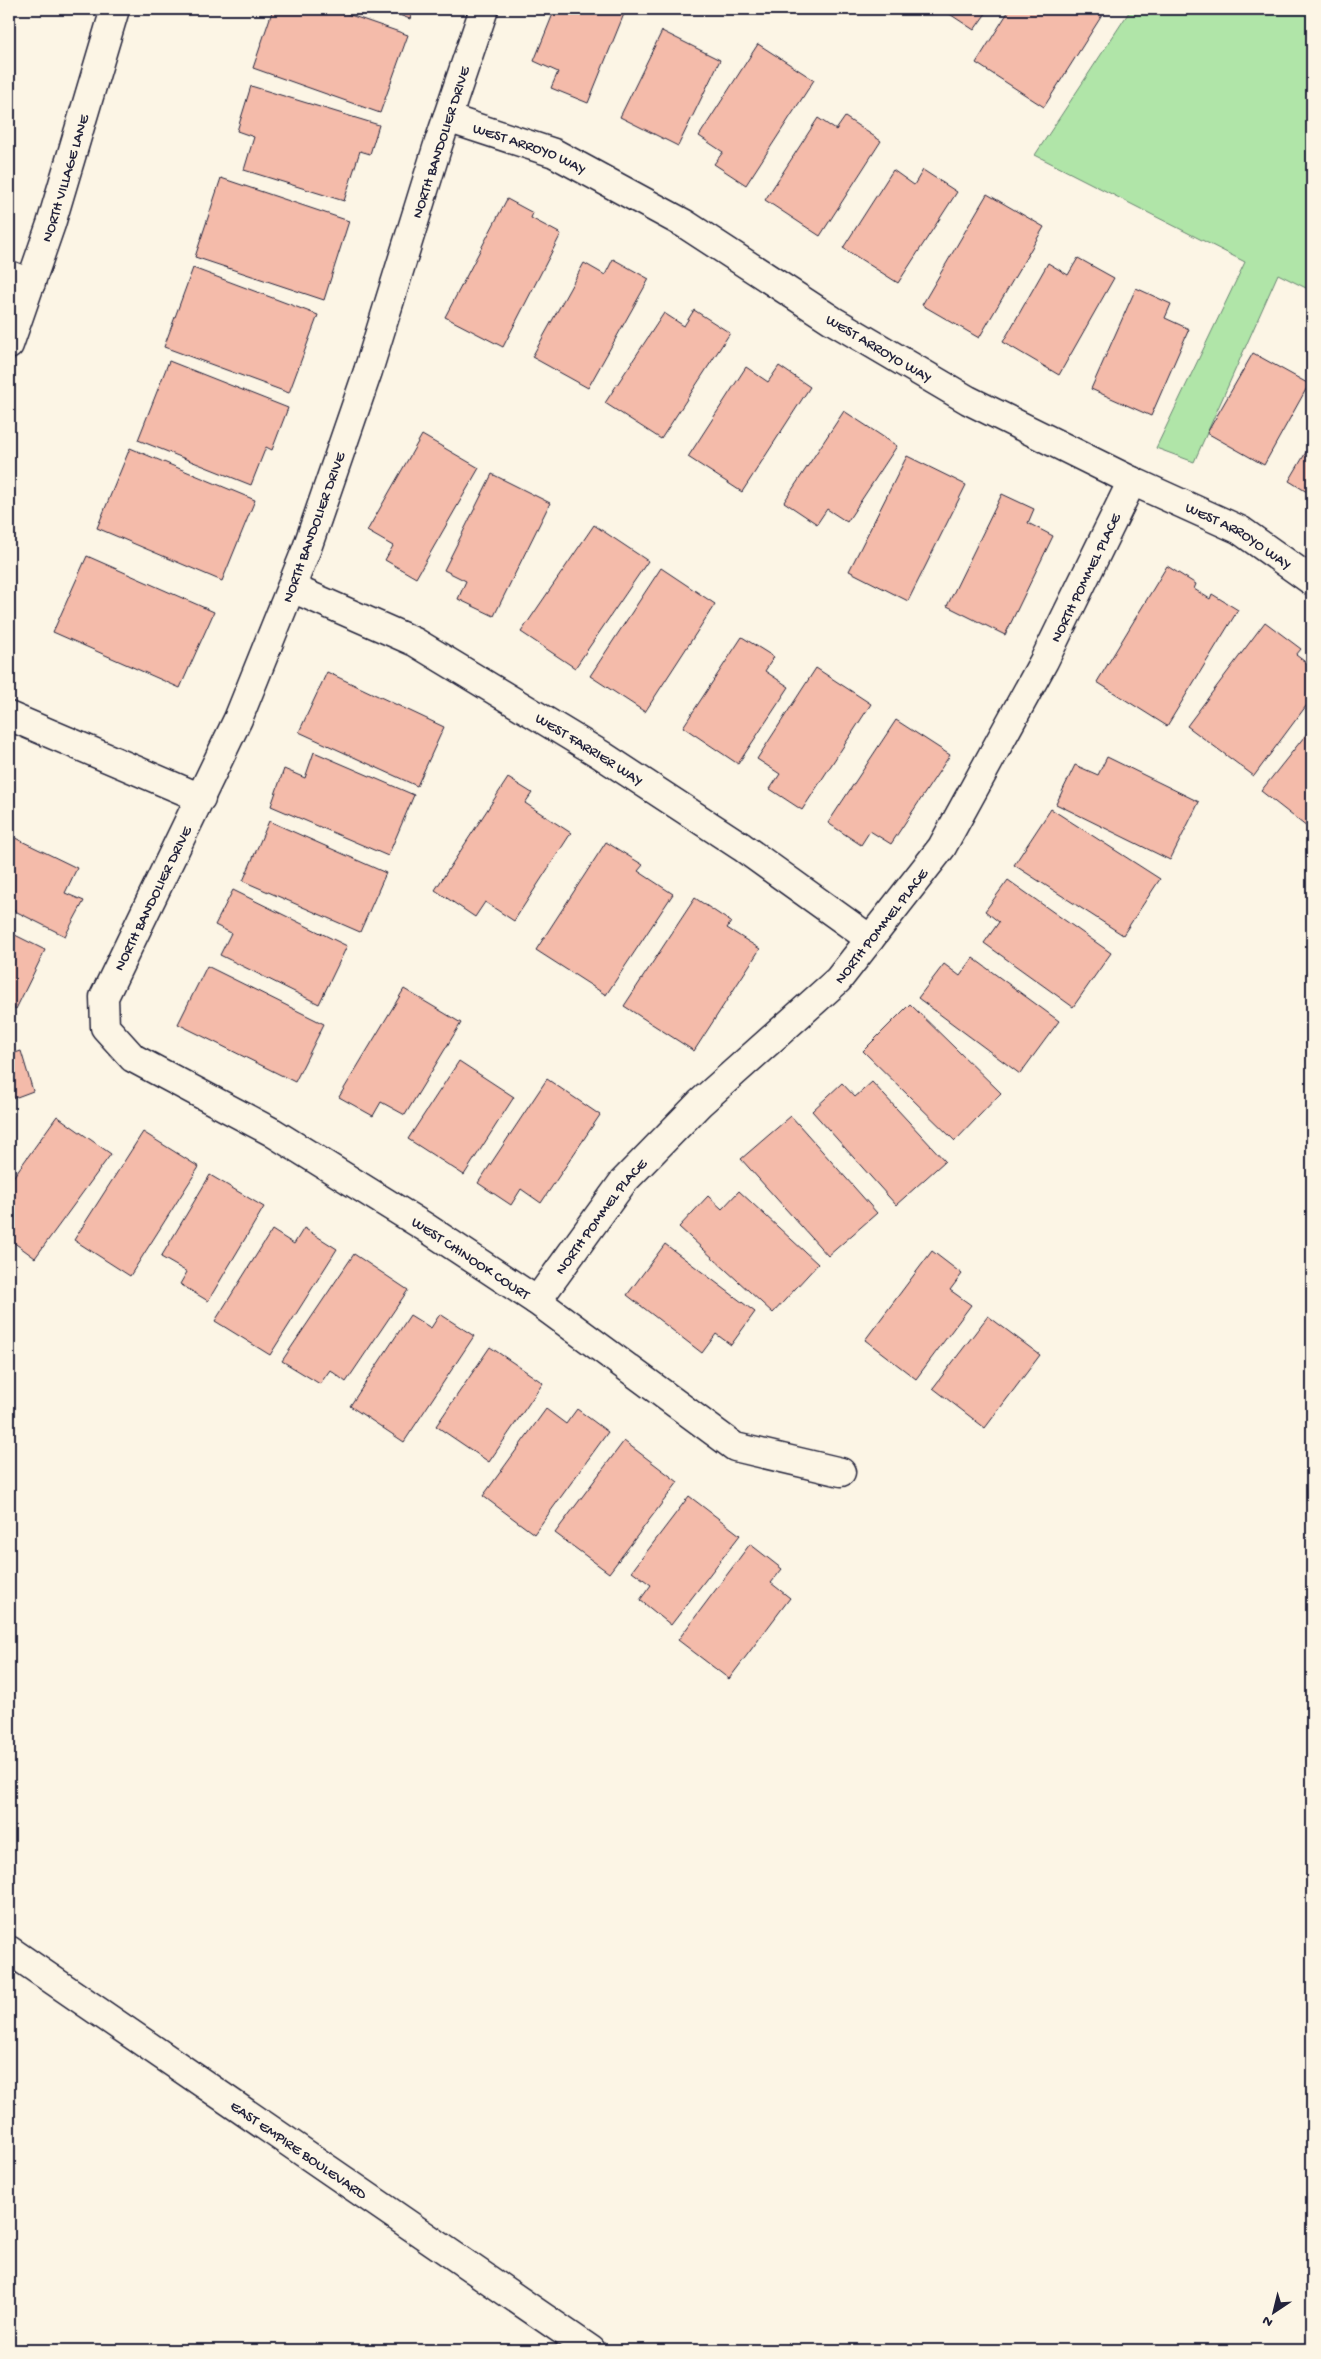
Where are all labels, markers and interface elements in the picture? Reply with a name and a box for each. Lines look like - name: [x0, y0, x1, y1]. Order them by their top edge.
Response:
- street label: NORTH BANDOLIER DRIVE: [409, 64, 475, 221]
- street label: NORTH VILLAGE LANE: [38, 112, 94, 245]
- street label: WEST ARROYO WAY: [470, 120, 589, 180]
- street label: WEST ARROYO WAY: [822, 311, 935, 388]
- street label: NORTH BANDOLIER DRIVE: [279, 450, 351, 605]
- street label: WEST ARROYO WAY: [1182, 499, 1294, 575]
- street label: NORTH POMMEL PLACE: [1048, 510, 1126, 646]
- street label: WEST FARRIER WAY: [531, 710, 646, 791]
- street label: NORTH BANDOLIER DRIVE: [111, 823, 197, 974]
- street label: NORTH POMMEL PLACE: [831, 865, 933, 988]
- street label: NORTH POMMEL PLACE: [552, 1155, 652, 1279]
- street label: WEST CHINOOK COURT: [408, 1214, 534, 1305]
- street label: EAST EMPIRE BOULEVARD: [226, 2098, 370, 2204]
- north arrow: [1248, 2286, 1298, 2336]
- text: N: [1259, 2311, 1277, 2330]

